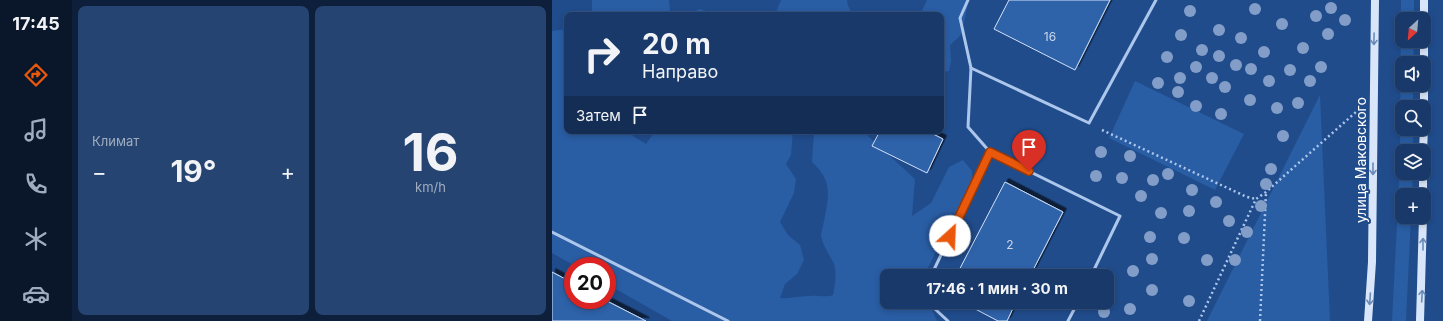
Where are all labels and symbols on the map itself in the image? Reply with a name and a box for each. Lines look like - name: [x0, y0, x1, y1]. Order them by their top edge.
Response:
- north arrow: [1395, 12, 1431, 48]
- house number: 16: [1044, 29, 1056, 44]
- one-way arrow: [1370, 32, 1378, 45]
- street label: улица Маковского: [1352, 97, 1369, 223]
- pin: [1012, 130, 1046, 171]
- one-way arrow: [1369, 162, 1377, 175]
- position arrow: [929, 215, 971, 257]
- house number: 2: [1006, 237, 1014, 252]
- one-way arrow: [1419, 238, 1427, 251]
- speed limit sign: 20: [564, 257, 616, 309]
- one-way arrow: [1418, 290, 1425, 303]
- one-way arrow: [1366, 292, 1373, 305]

